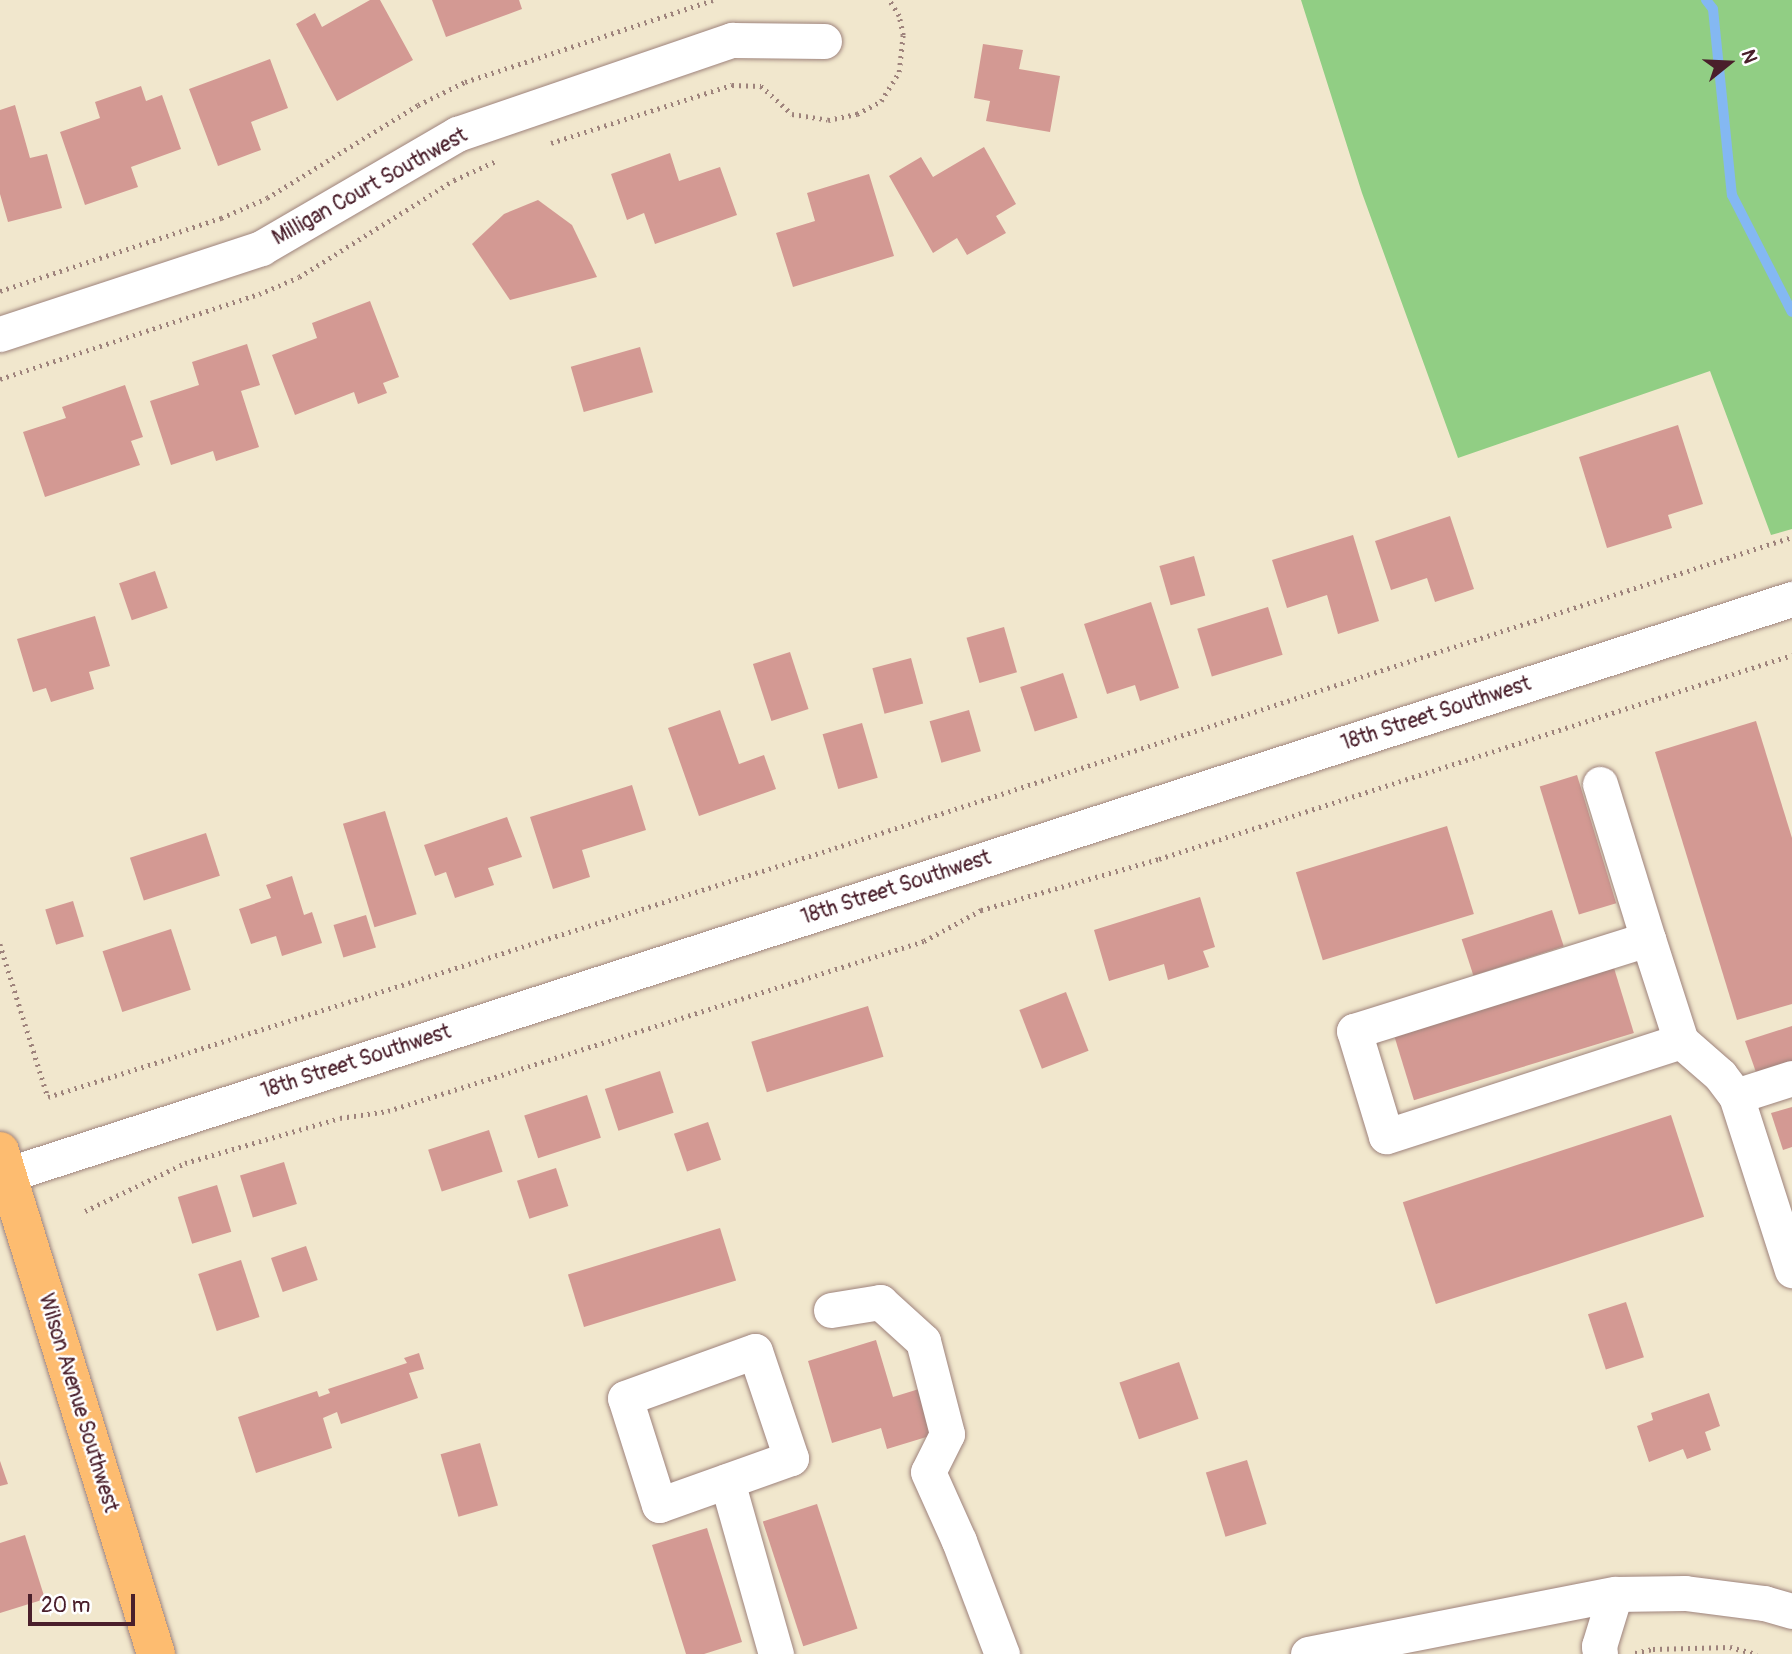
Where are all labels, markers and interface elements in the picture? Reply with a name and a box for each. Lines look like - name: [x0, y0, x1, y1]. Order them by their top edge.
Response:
- north arrow: [1694, 28, 1764, 98]
- text: N: [1736, 47, 1762, 66]
- street label: Milligan Court Southwest: [268, 123, 472, 251]
- street label: 18th Street Southwest: [1338, 671, 1534, 757]
- street label: 18th Street Southwest: [798, 845, 994, 931]
- street label: 18th Street Southwest: [258, 1019, 454, 1105]
- street label: Wilson Avenue Southwest: [33, 1291, 123, 1515]
- scale bar: [32, 1580, 138, 1624]
- text: 20 m: [41, 1592, 90, 1619]

